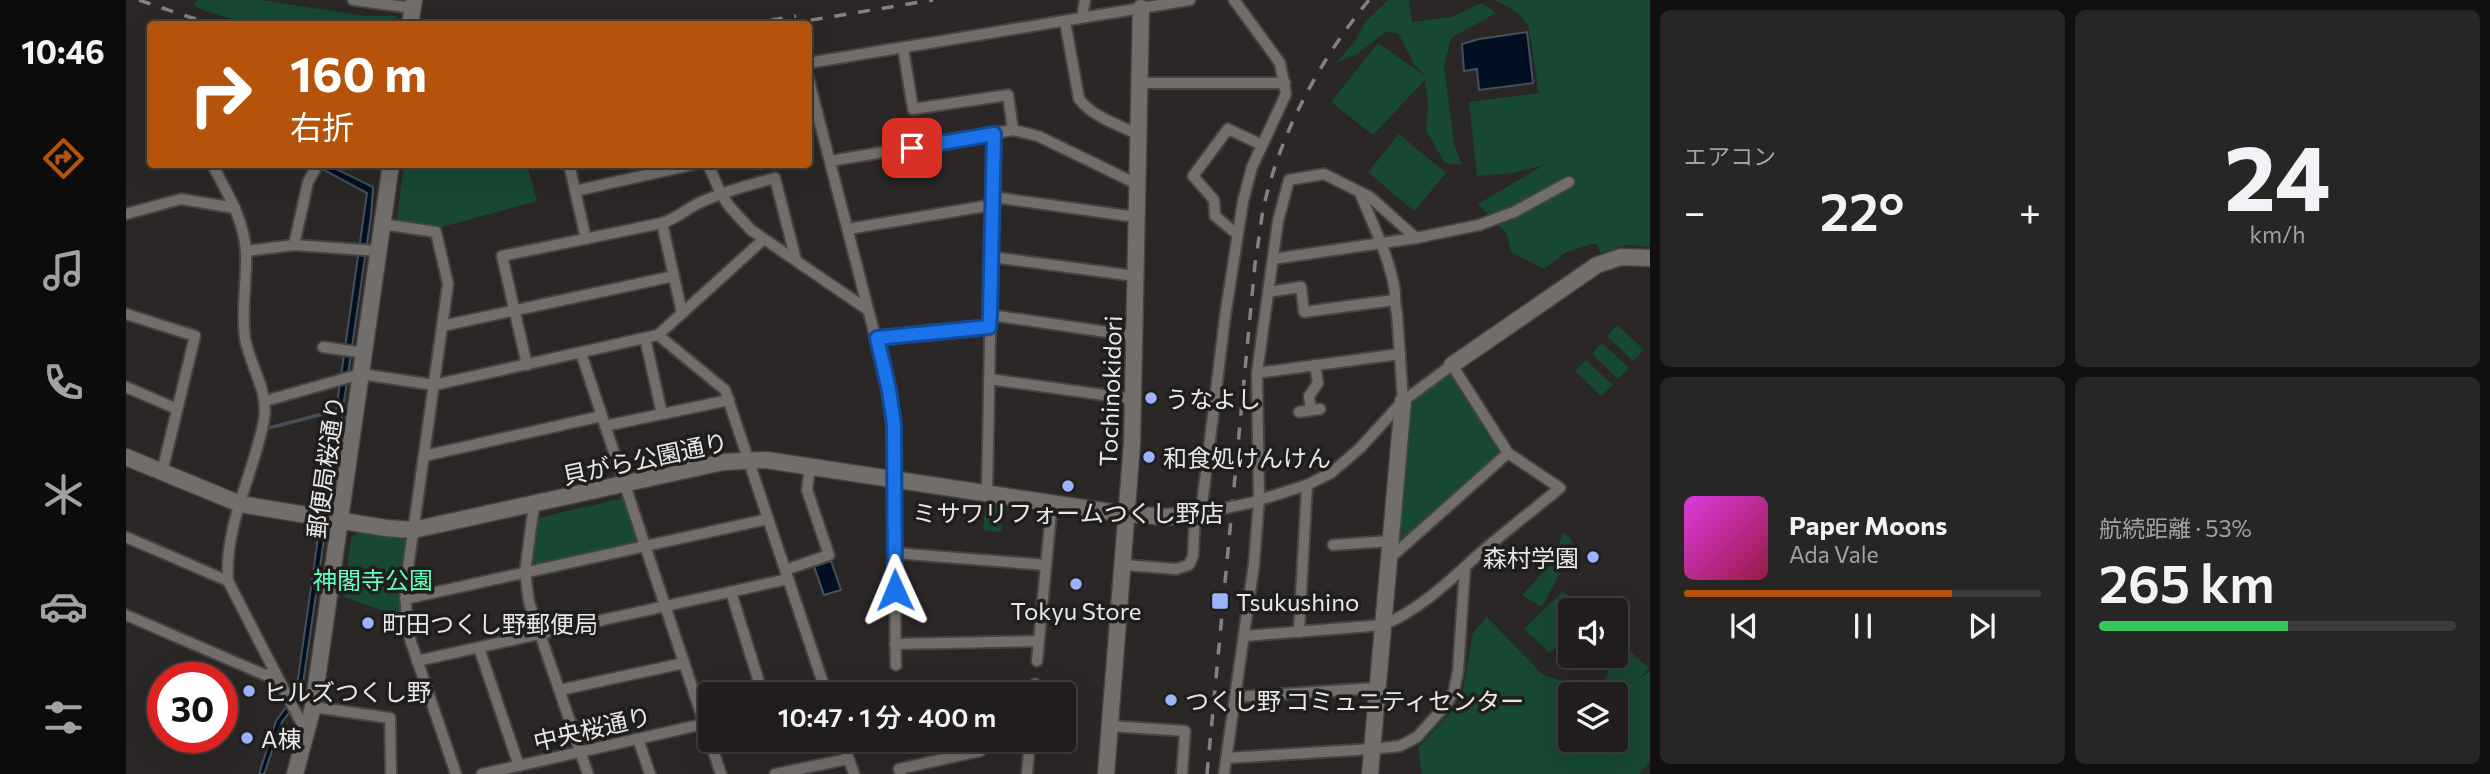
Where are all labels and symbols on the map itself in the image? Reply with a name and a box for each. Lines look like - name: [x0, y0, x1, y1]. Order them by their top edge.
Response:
- pin: [882, 118, 942, 178]
- street label: Tochinokidori: [1093, 315, 1127, 467]
- place label: うなよし: [1165, 384, 1261, 413]
- marker: うなよし: [1143, 390, 1159, 406]
- street label: 郵便局桜通り: [301, 394, 349, 540]
- street label: 貝がら公園通り: [560, 426, 730, 490]
- place label: 和食処けんけん: [1163, 443, 1331, 472]
- marker: 和食処けんけん: [1141, 449, 1157, 465]
- marker: ミサワリフォームつくし野店: [1060, 478, 1076, 494]
- place label: ミサワリフォームつくし野店: [912, 498, 1224, 527]
- place label: 森村学園: [1483, 543, 1579, 572]
- marker: 森村学園: [1585, 549, 1601, 565]
- position arrow: [858, 553, 932, 627]
- park label: 神閣寺公園: [313, 565, 433, 594]
- marker: Tokyu Store: [1068, 576, 1084, 592]
- place label: Tsukushino: [1236, 587, 1359, 616]
- marker: Tsukushino: [1210, 591, 1230, 611]
- place label: Tokyu Store: [1011, 596, 1141, 625]
- place label: 町田つくし野郵便局: [382, 609, 598, 638]
- marker: 町田つくし野郵便局: [360, 615, 376, 631]
- speed limit sign: 30: [147, 662, 238, 753]
- place label: ヒルズつくし野: [263, 677, 431, 706]
- marker: ヒルズつくし野: [241, 683, 257, 699]
- place label: つくし野 コミュニティセンター: [1185, 686, 1524, 715]
- marker: つくし野 コミュニティセンター: [1163, 692, 1179, 708]
- street label: 中央桜通り: [530, 700, 654, 756]
- place label: A棟: [261, 724, 302, 753]
- marker: A棟: [239, 730, 255, 746]

